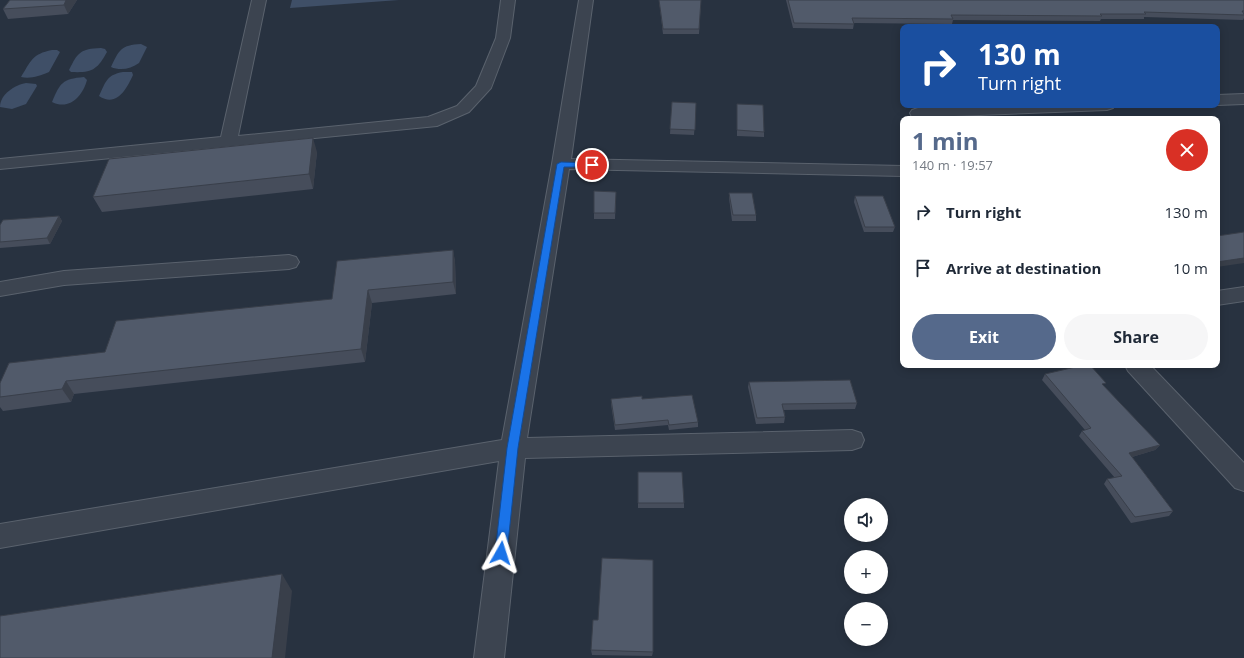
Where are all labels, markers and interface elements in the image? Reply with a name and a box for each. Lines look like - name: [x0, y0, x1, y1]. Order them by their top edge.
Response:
- text: 130 m: [978, 35, 1061, 73]
- icon: right: [912, 40, 964, 92]
- text: Turn right: [978, 71, 1061, 95]
- text: 1 min: [912, 124, 979, 157]
- button: close: [1166, 129, 1208, 171]
- pin: [575, 148, 609, 182]
- icon: arrive: [581, 154, 603, 176]
- text: 140 m · 19:57: [912, 156, 993, 174]
- icon: right: [912, 201, 934, 223]
- text: Turn right: [946, 202, 1021, 222]
- text: 130 m: [1164, 202, 1208, 222]
- icon: arrive: [912, 257, 934, 279]
- text: Arrive at destination: [946, 258, 1101, 278]
- text: 10 m: [1173, 258, 1208, 278]
- button: Exit: [912, 314, 1056, 360]
- button: Share: [1064, 314, 1208, 360]
- map controls: [844, 498, 888, 646]
- button: sound: [844, 498, 888, 542]
- position arrow: [480, 532, 522, 574]
- button: +: [844, 550, 888, 594]
- button: −: [844, 602, 888, 646]

